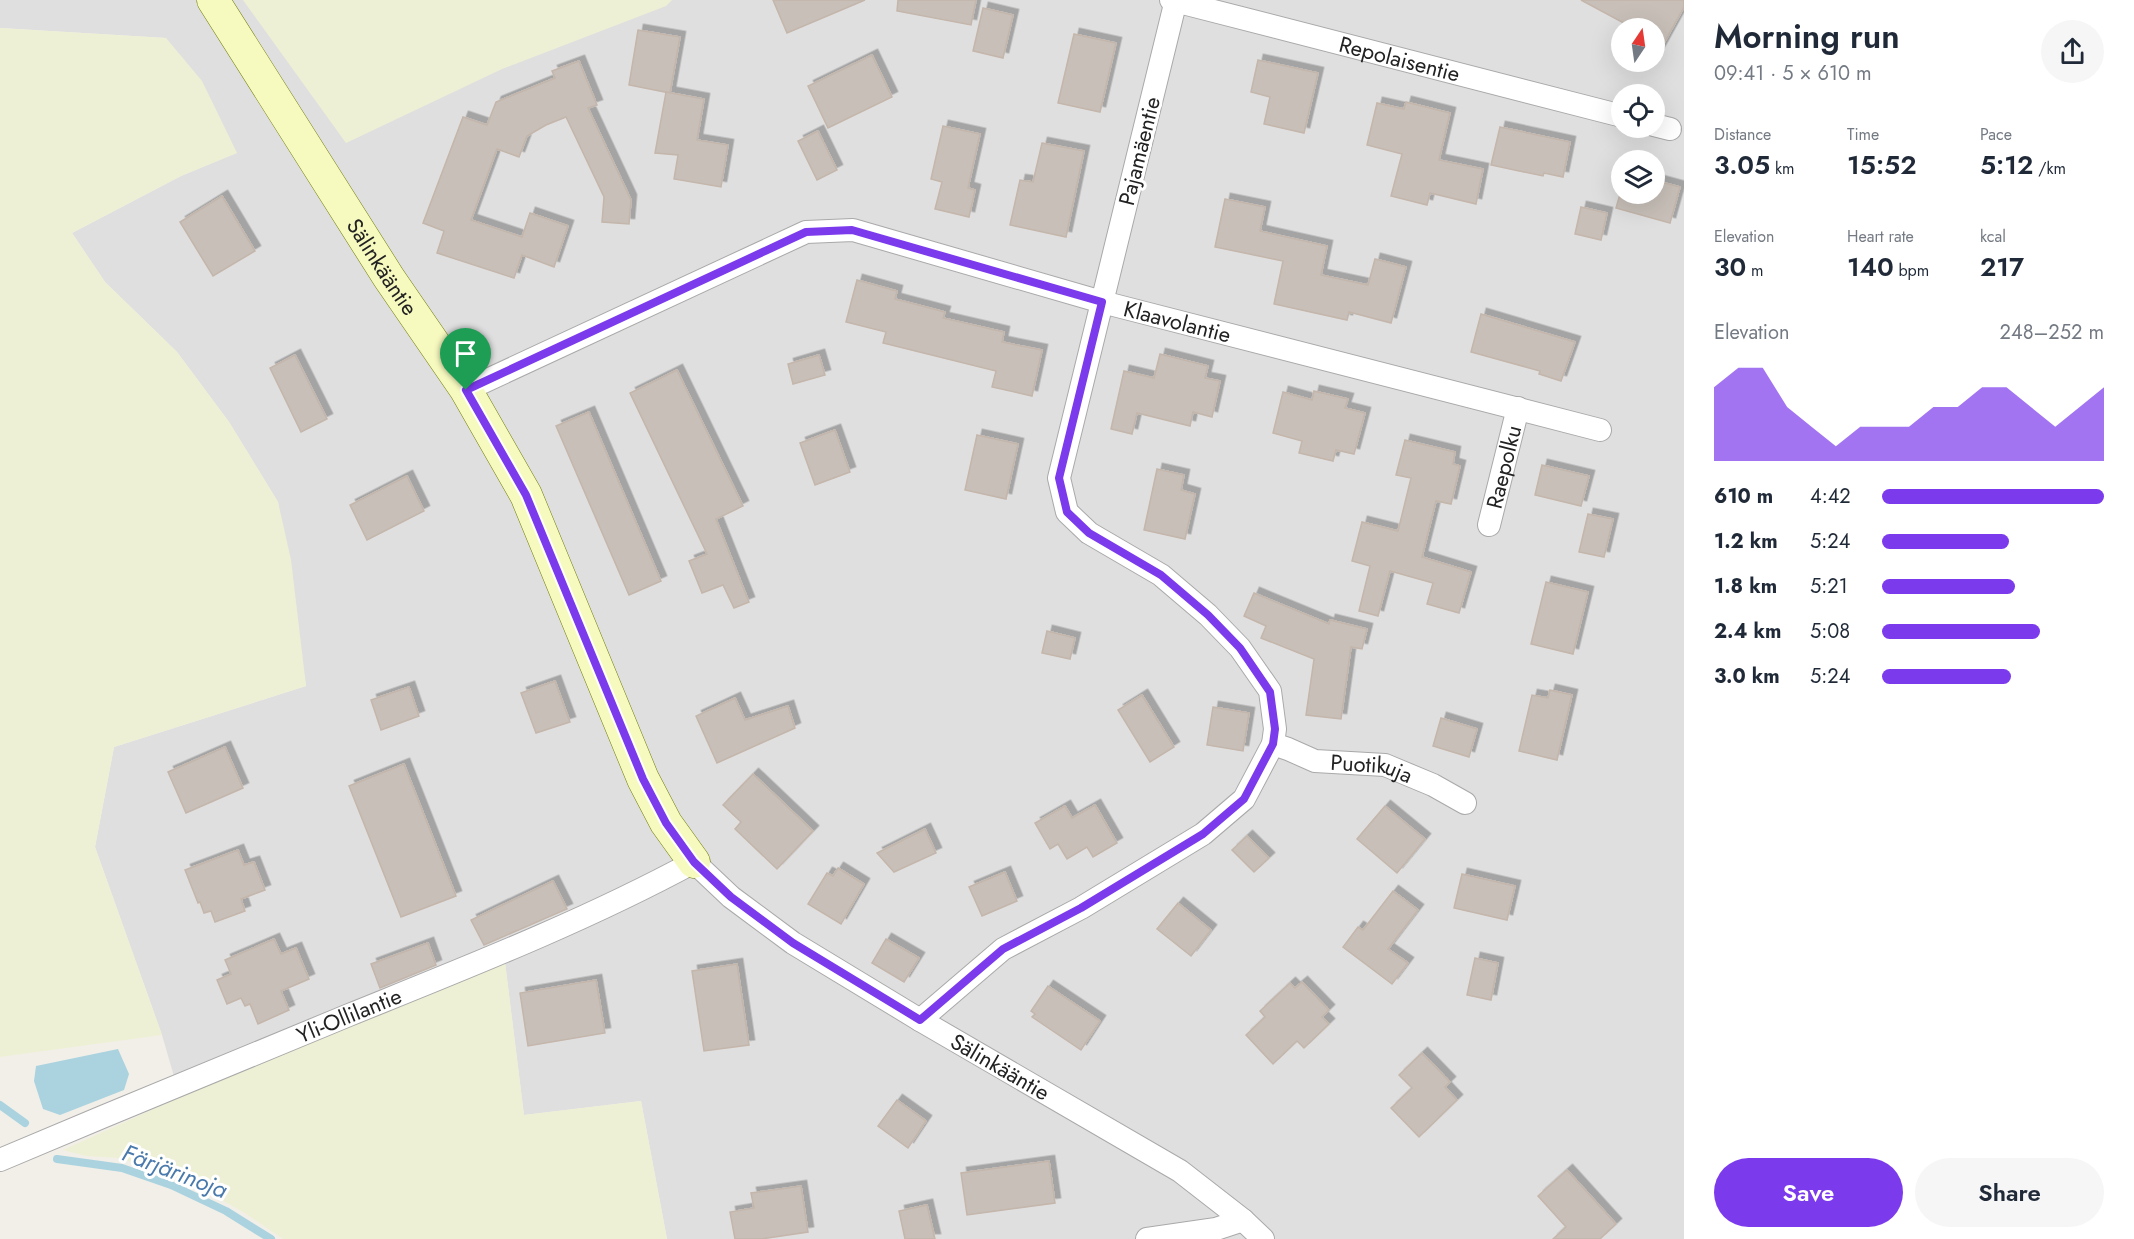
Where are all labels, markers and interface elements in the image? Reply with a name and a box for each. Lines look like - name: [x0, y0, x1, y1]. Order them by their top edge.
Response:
- text: Morning run: [1714, 13, 1900, 60]
- north arrow: [1611, 18, 1665, 72]
- map controls: [1611, 18, 1665, 204]
- button: share: [2041, 20, 2104, 83]
- street label: Repolaisentie: [1336, 28, 1463, 90]
- text: 09:41 · 5 × 610 m: [1714, 59, 1872, 88]
- button: locate: [1611, 84, 1665, 138]
- street label: Pajamäentie: [1110, 93, 1168, 209]
- text: Distance: [1714, 123, 1771, 146]
- text: Time: [1847, 123, 1879, 146]
- text: Pace: [1980, 123, 2012, 146]
- text: 3.05: [1714, 146, 1770, 184]
- text: 15:52: [1847, 146, 1917, 184]
- text: 5:12: [1980, 146, 2033, 184]
- button: layers: [1611, 150, 1665, 204]
- text: km: [1770, 157, 1795, 180]
- text: /km: [2033, 157, 2066, 180]
- street label: Sälinkääntie: [339, 212, 426, 322]
- text: Elevation: [1714, 225, 1774, 248]
- text: Heart rate: [1847, 225, 1914, 248]
- text: kcal: [1980, 225, 2006, 248]
- text: 30: [1714, 248, 1746, 286]
- text: 140: [1847, 248, 1894, 286]
- text: 217: [1980, 248, 2024, 286]
- text: m: [1746, 259, 1764, 282]
- text: bpm: [1894, 259, 1929, 282]
- street label: Klaavolantie: [1120, 292, 1234, 351]
- text: Elevation: [1714, 318, 1789, 347]
- text: 248–252 m: [2000, 318, 2104, 347]
- pin: [440, 328, 491, 390]
- icon: arrive: [449, 337, 482, 370]
- street label: Raepolku: [1478, 422, 1529, 512]
- text: 610 m: [1714, 482, 1773, 511]
- text: 4:42: [1810, 482, 1851, 511]
- text: 1.2 km: [1714, 527, 1778, 556]
- text: 5:24: [1810, 527, 1850, 556]
- text: 1.8 km: [1714, 572, 1777, 601]
- text: 5:21: [1810, 572, 1848, 601]
- text: 2.4 km: [1714, 617, 1781, 646]
- text: 5:08: [1810, 617, 1850, 646]
- text: 3.0 km: [1714, 662, 1780, 691]
- text: 5:24: [1810, 662, 1850, 691]
- street label: Puotikuja: [1330, 746, 1418, 791]
- street label: Yli-Ollilantie: [292, 979, 406, 1051]
- street label: Sälinkääntie: [945, 1025, 1056, 1108]
- water label: Färjärinoja: [117, 1135, 233, 1207]
- button: Save: [1714, 1158, 1903, 1227]
- button: Share: [1915, 1158, 2104, 1227]

